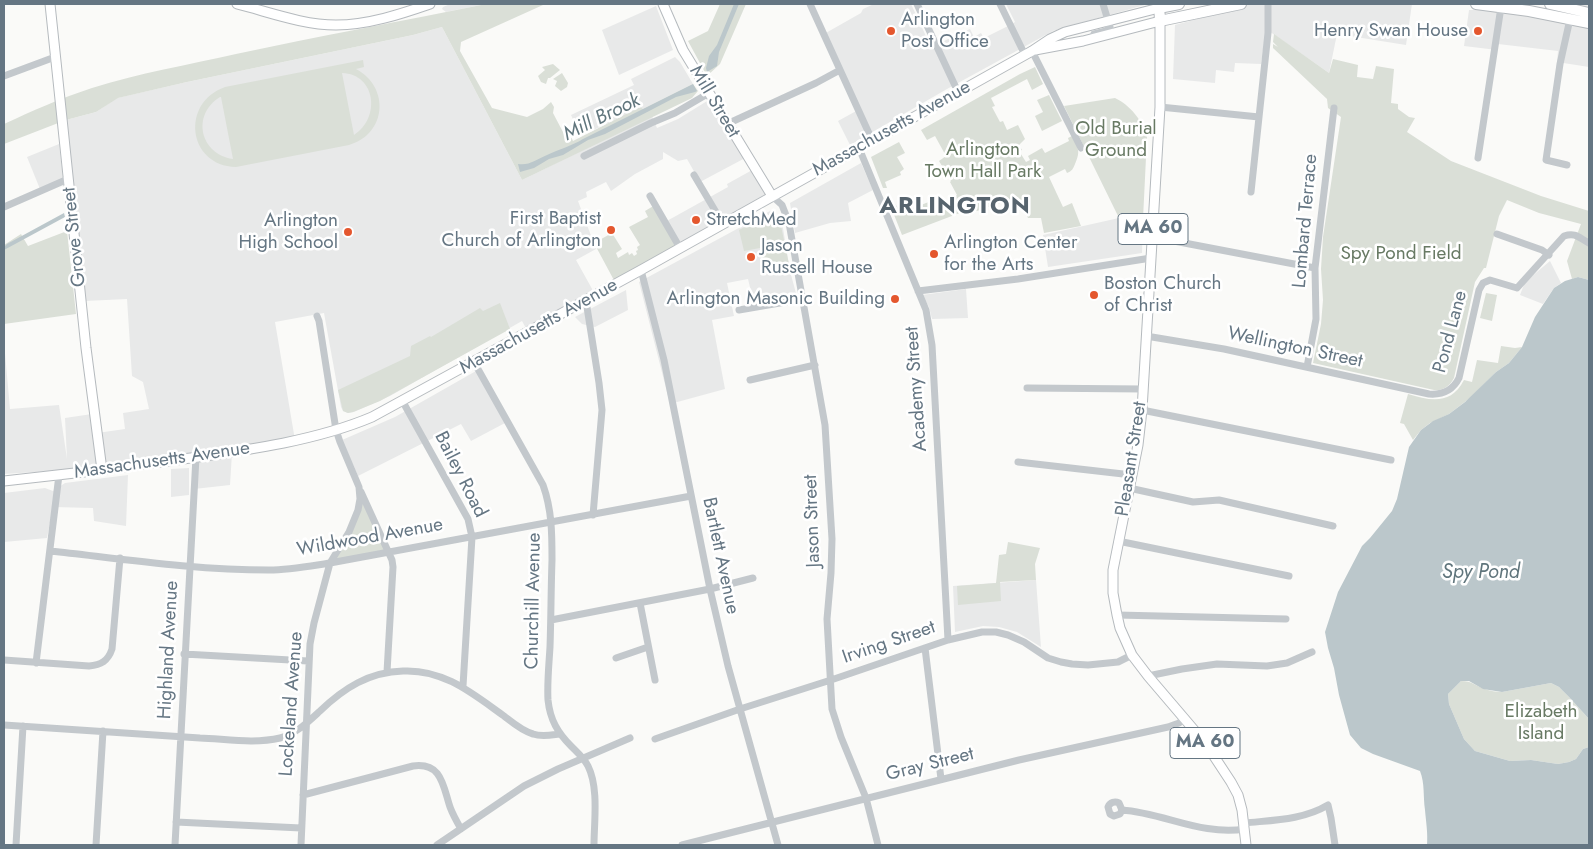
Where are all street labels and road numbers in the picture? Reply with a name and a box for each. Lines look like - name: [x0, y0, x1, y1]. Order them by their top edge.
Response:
- street label: Mill Street: [684, 62, 744, 142]
- street label: Massachusetts Avenue: [809, 76, 975, 182]
- street label: Lombard Terrace: [1289, 153, 1323, 289]
- street label: Grove Street: [58, 186, 92, 288]
- road number: MA 60: [1118, 213, 1188, 244]
- street label: Massachusetts Avenue: [456, 274, 622, 380]
- street label: Pond Lane: [1429, 288, 1473, 376]
- street label: Wellington Street: [1225, 323, 1365, 373]
- street label: Academy Street: [901, 326, 933, 452]
- street label: Pleasant Street: [1112, 400, 1152, 518]
- street label: Bailey Road: [429, 428, 491, 522]
- street label: Massachusetts Avenue: [73, 437, 251, 485]
- street label: Jason Street: [800, 474, 826, 568]
- street label: Bartlett Avenue: [696, 495, 744, 617]
- street label: Wildwood Avenue: [295, 514, 445, 562]
- street label: Churchill Avenue: [521, 532, 547, 670]
- street label: Highland Avenue: [154, 580, 184, 720]
- street label: Irving Street: [839, 616, 939, 670]
- street label: Lockeland Avenue: [276, 631, 308, 777]
- road number: MA 60: [1170, 728, 1240, 758]
- street label: Gray Street: [884, 743, 976, 787]

